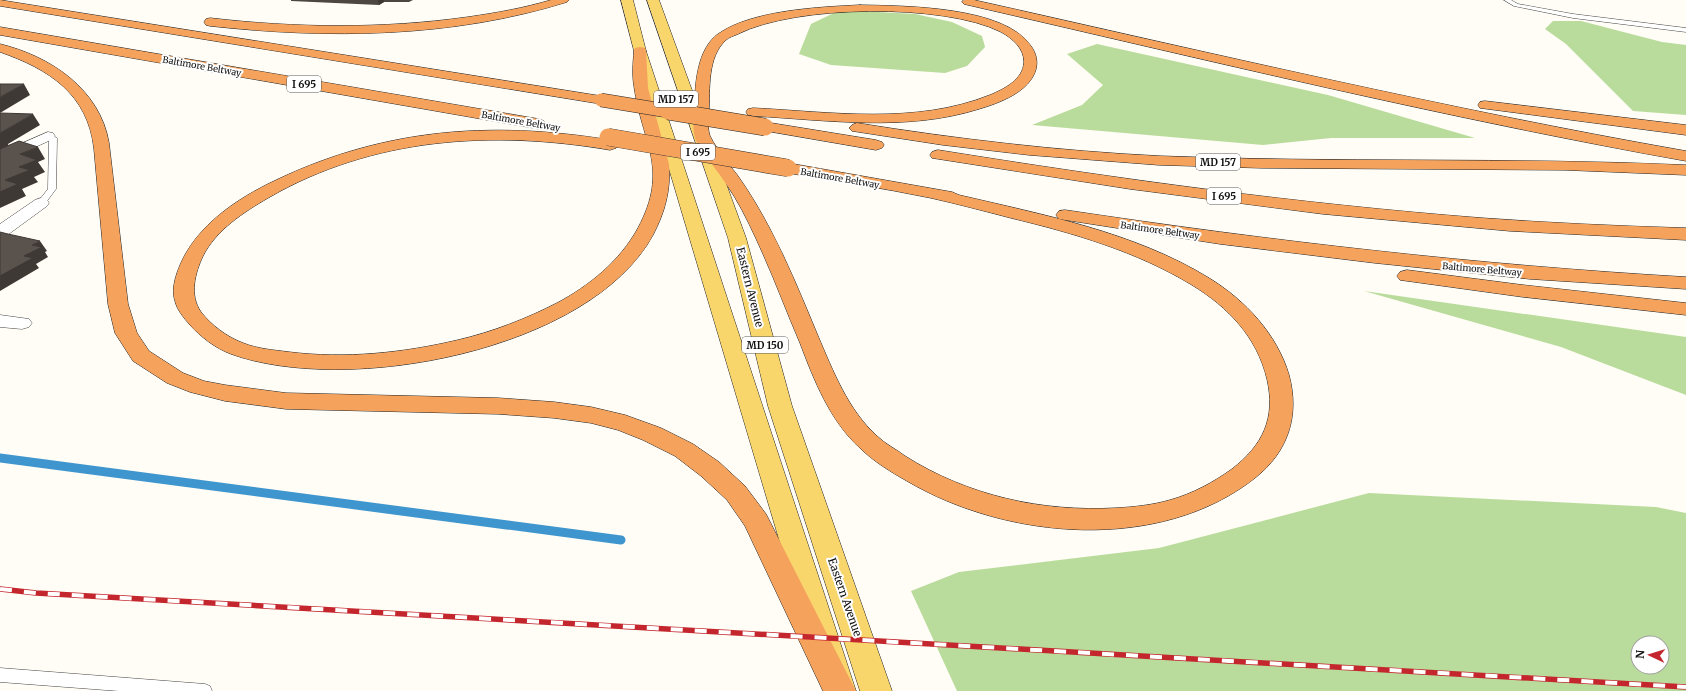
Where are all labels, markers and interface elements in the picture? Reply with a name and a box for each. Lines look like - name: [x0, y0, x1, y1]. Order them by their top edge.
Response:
- street label: Baltimore Beltway: [162, 54, 243, 78]
- road number: I 695: [287, 76, 321, 92]
- road number: MD 157: [654, 91, 698, 107]
- street label: Baltimore Beltway: [481, 109, 562, 133]
- road number: I 695: [681, 144, 715, 160]
- road number: MD 157: [1196, 154, 1240, 170]
- street label: Baltimore Beltway: [800, 166, 881, 190]
- road number: I 695: [1207, 188, 1241, 204]
- street label: Baltimore Beltway: [1120, 219, 1201, 241]
- street label: Eastern Avenue: [733, 246, 767, 329]
- street label: Baltimore Beltway: [1442, 260, 1523, 278]
- road number: MD 150: [742, 337, 788, 353]
- street label: Eastern Avenue: [825, 556, 865, 638]
- north arrow: [1630, 635, 1670, 675]
- text: N: [1633, 649, 1647, 659]

